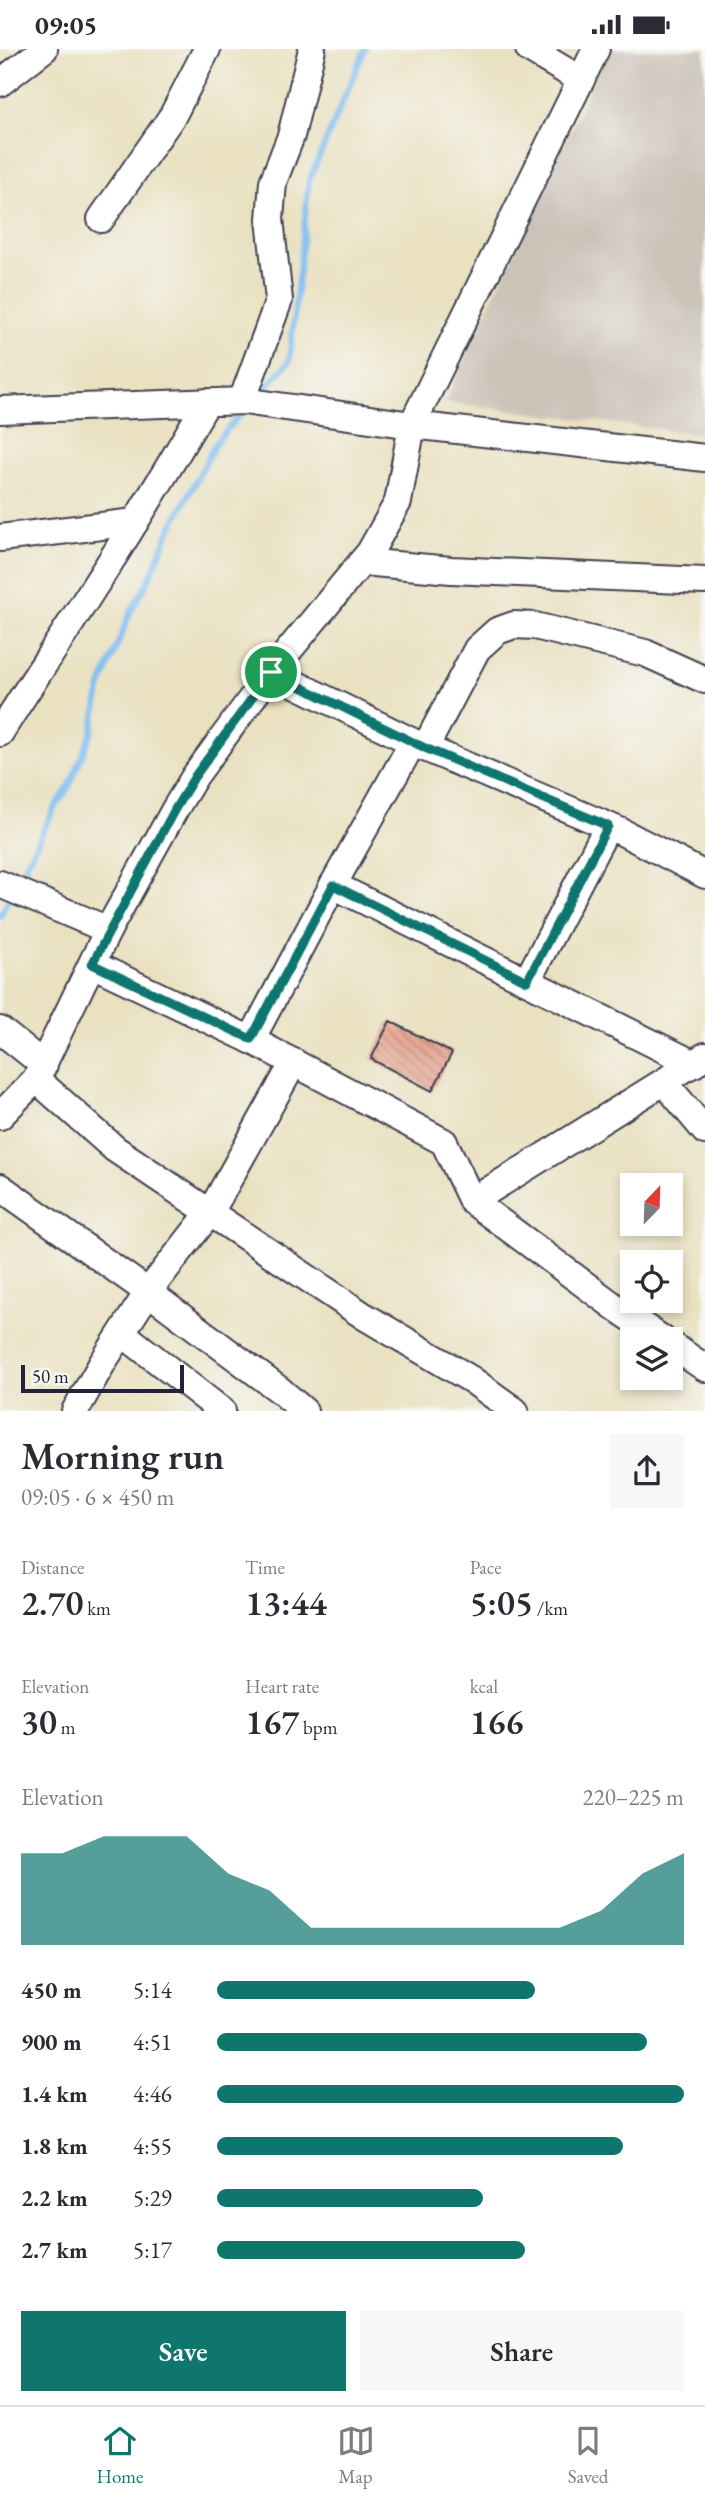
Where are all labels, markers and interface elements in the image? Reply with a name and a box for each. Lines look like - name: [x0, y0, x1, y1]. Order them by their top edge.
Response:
- text: 09:05: [35, 8, 97, 42]
- pin: [241, 642, 301, 702]
- icon: arrive: [252, 653, 290, 691]
- north arrow: [620, 1173, 682, 1235]
- map controls: [620, 1173, 683, 1390]
- button: locate: [620, 1250, 683, 1313]
- button: layers: [620, 1327, 683, 1390]
- scale bar: [21, 1362, 184, 1394]
- text: 50 m: [32, 1364, 69, 1389]
- text: Morning run: [21, 1431, 224, 1480]
- button: share: [610, 1434, 684, 1508]
- text: 09:05 · 6 × 450 m: [21, 1482, 174, 1512]
- text: Distance: [21, 1555, 84, 1580]
- text: Time: [245, 1555, 285, 1580]
- text: Pace: [470, 1555, 502, 1580]
- text: 2.70: [21, 1580, 83, 1625]
- text: 13:44: [245, 1580, 327, 1625]
- text: 5:05: [470, 1580, 533, 1625]
- text: km: [83, 1596, 111, 1621]
- text: /km: [533, 1596, 568, 1621]
- text: Elevation: [21, 1674, 89, 1699]
- text: Heart rate: [245, 1674, 319, 1699]
- text: kcal: [470, 1674, 498, 1699]
- text: 30: [21, 1699, 57, 1744]
- text: 167: [245, 1699, 299, 1744]
- text: 166: [470, 1699, 524, 1744]
- text: m: [57, 1715, 76, 1740]
- text: bpm: [299, 1715, 337, 1740]
- text: Elevation: [21, 1782, 104, 1812]
- text: 220–225 m: [583, 1782, 684, 1812]
- text: 450 m: [21, 1975, 82, 2005]
- text: 5:14: [133, 1975, 172, 2005]
- text: 900 m: [21, 2027, 82, 2057]
- text: 4:51: [133, 2027, 172, 2057]
- text: 1.4 km: [21, 2079, 88, 2109]
- text: 4:46: [133, 2079, 172, 2109]
- text: 1.8 km: [21, 2131, 88, 2161]
- text: 4:55: [133, 2131, 172, 2161]
- text: 2.2 km: [21, 2183, 88, 2213]
- text: 5:29: [133, 2183, 172, 2213]
- text: 2.7 km: [21, 2235, 88, 2265]
- text: 5:17: [133, 2235, 172, 2265]
- button: Save: [21, 2311, 346, 2391]
- button: Share: [360, 2311, 684, 2391]
- tab: Home: [97, 2422, 144, 2489]
- tab: Map: [337, 2422, 375, 2489]
- tab: Saved: [568, 2422, 608, 2489]

